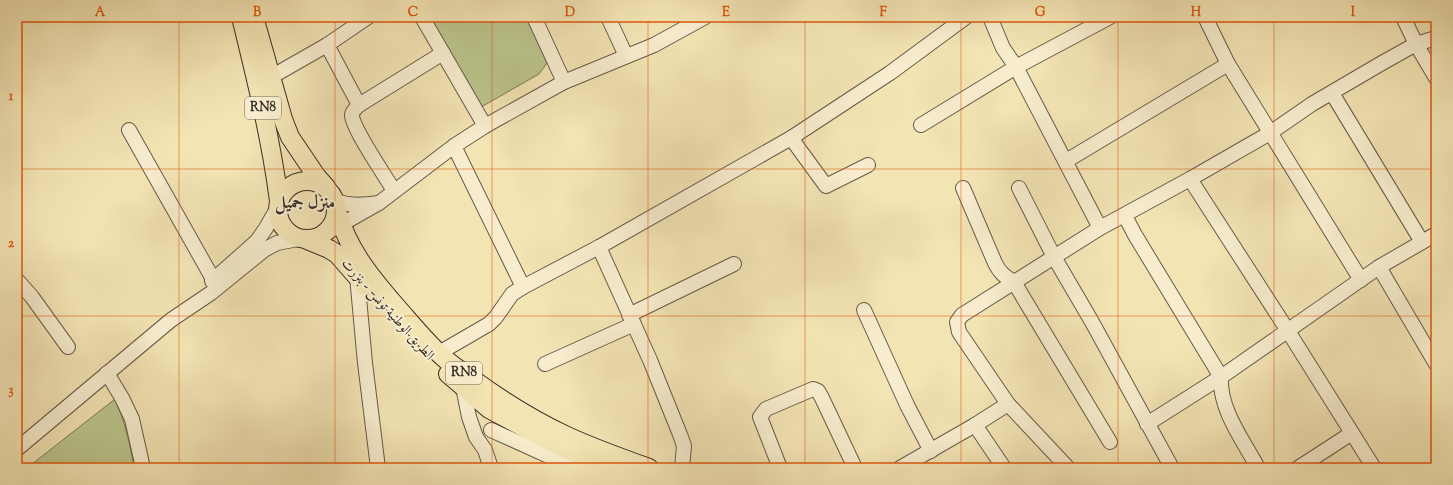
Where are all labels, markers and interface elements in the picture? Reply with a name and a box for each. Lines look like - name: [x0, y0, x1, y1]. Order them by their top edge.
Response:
- text: A: [95, 4, 106, 22]
- text: B: [253, 4, 262, 22]
- text: C: [408, 4, 418, 22]
- text: D: [565, 4, 575, 22]
- text: E: [722, 4, 730, 22]
- text: F: [879, 4, 887, 22]
- text: G: [1035, 4, 1046, 22]
- text: H: [1191, 4, 1202, 22]
- text: I: [1351, 4, 1356, 22]
- text: 1: [9, 88, 14, 106]
- road number: RN8: [245, 97, 281, 119]
- district label: منزل جميل: [275, 191, 335, 217]
- text: 2: [8, 235, 15, 253]
- street label: الطريق الوطنية تونس - بنزرت: [336, 255, 438, 365]
- road number: RN8: [446, 362, 482, 384]
- text: 3: [8, 382, 14, 400]

